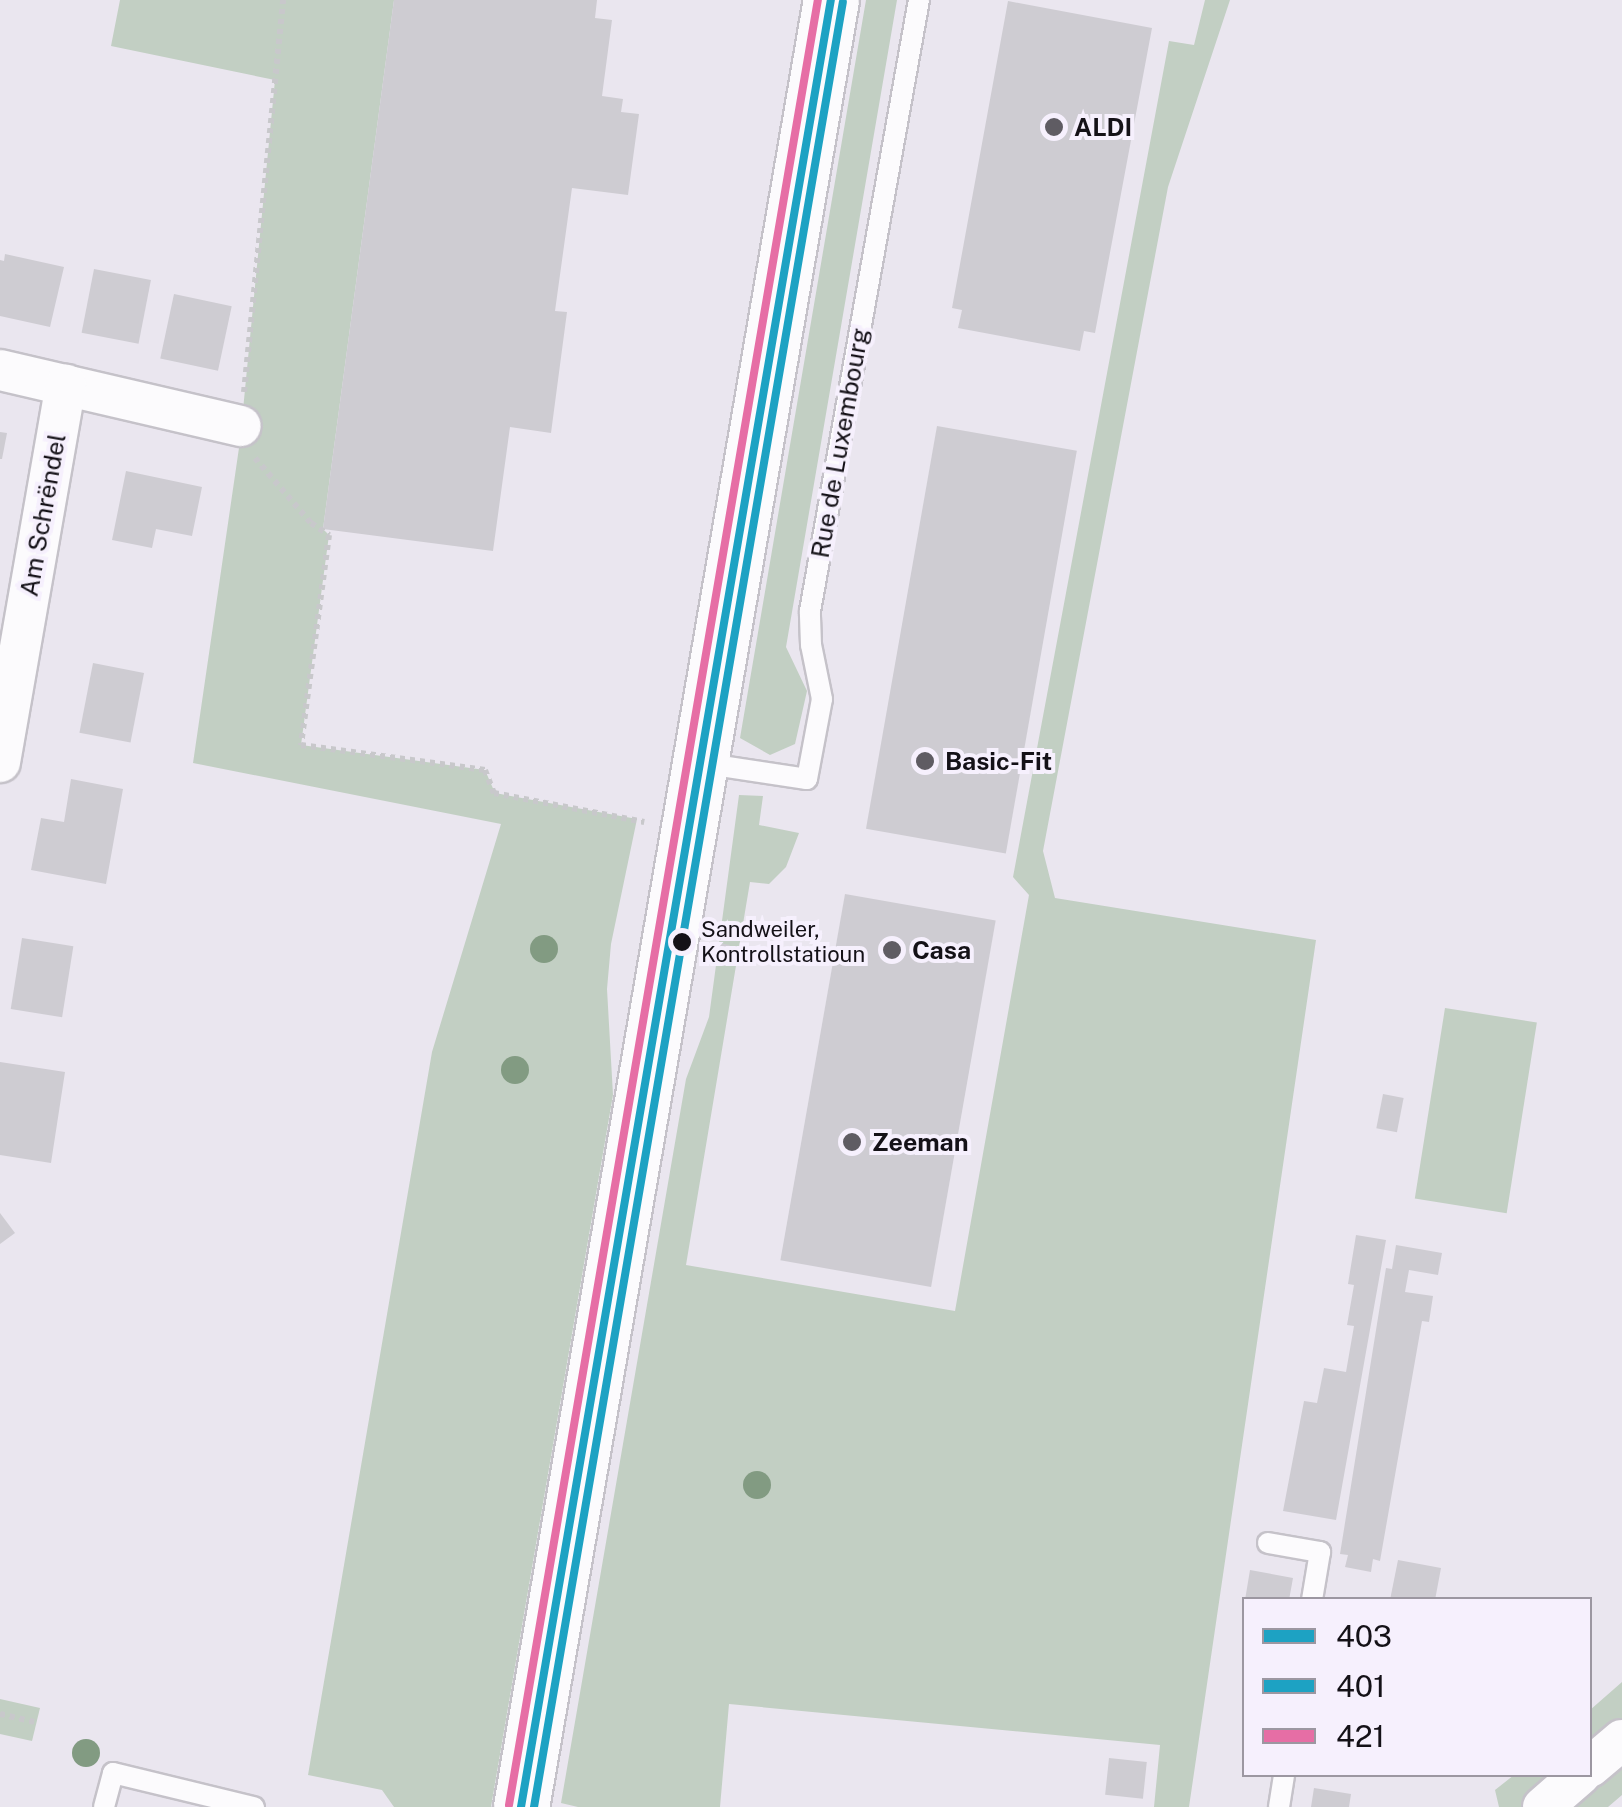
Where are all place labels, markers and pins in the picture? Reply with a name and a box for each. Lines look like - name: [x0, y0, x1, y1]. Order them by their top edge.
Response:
- place label: ALDI: [1074, 112, 1132, 142]
- marker: ALDI: [1043, 116, 1065, 138]
- place label: Basic-Fit: [945, 746, 1052, 776]
- marker: Basic-Fit: [914, 750, 936, 772]
- place label: Sandweiler, Kontrollstatioun: [701, 916, 865, 968]
- marker: Sandweiler, Kontrollstatioun: [672, 932, 692, 952]
- place label: Casa: [912, 935, 971, 965]
- marker: Casa: [881, 939, 903, 961]
- place label: Zeeman: [872, 1127, 969, 1157]
- marker: Zeeman: [841, 1131, 863, 1153]

